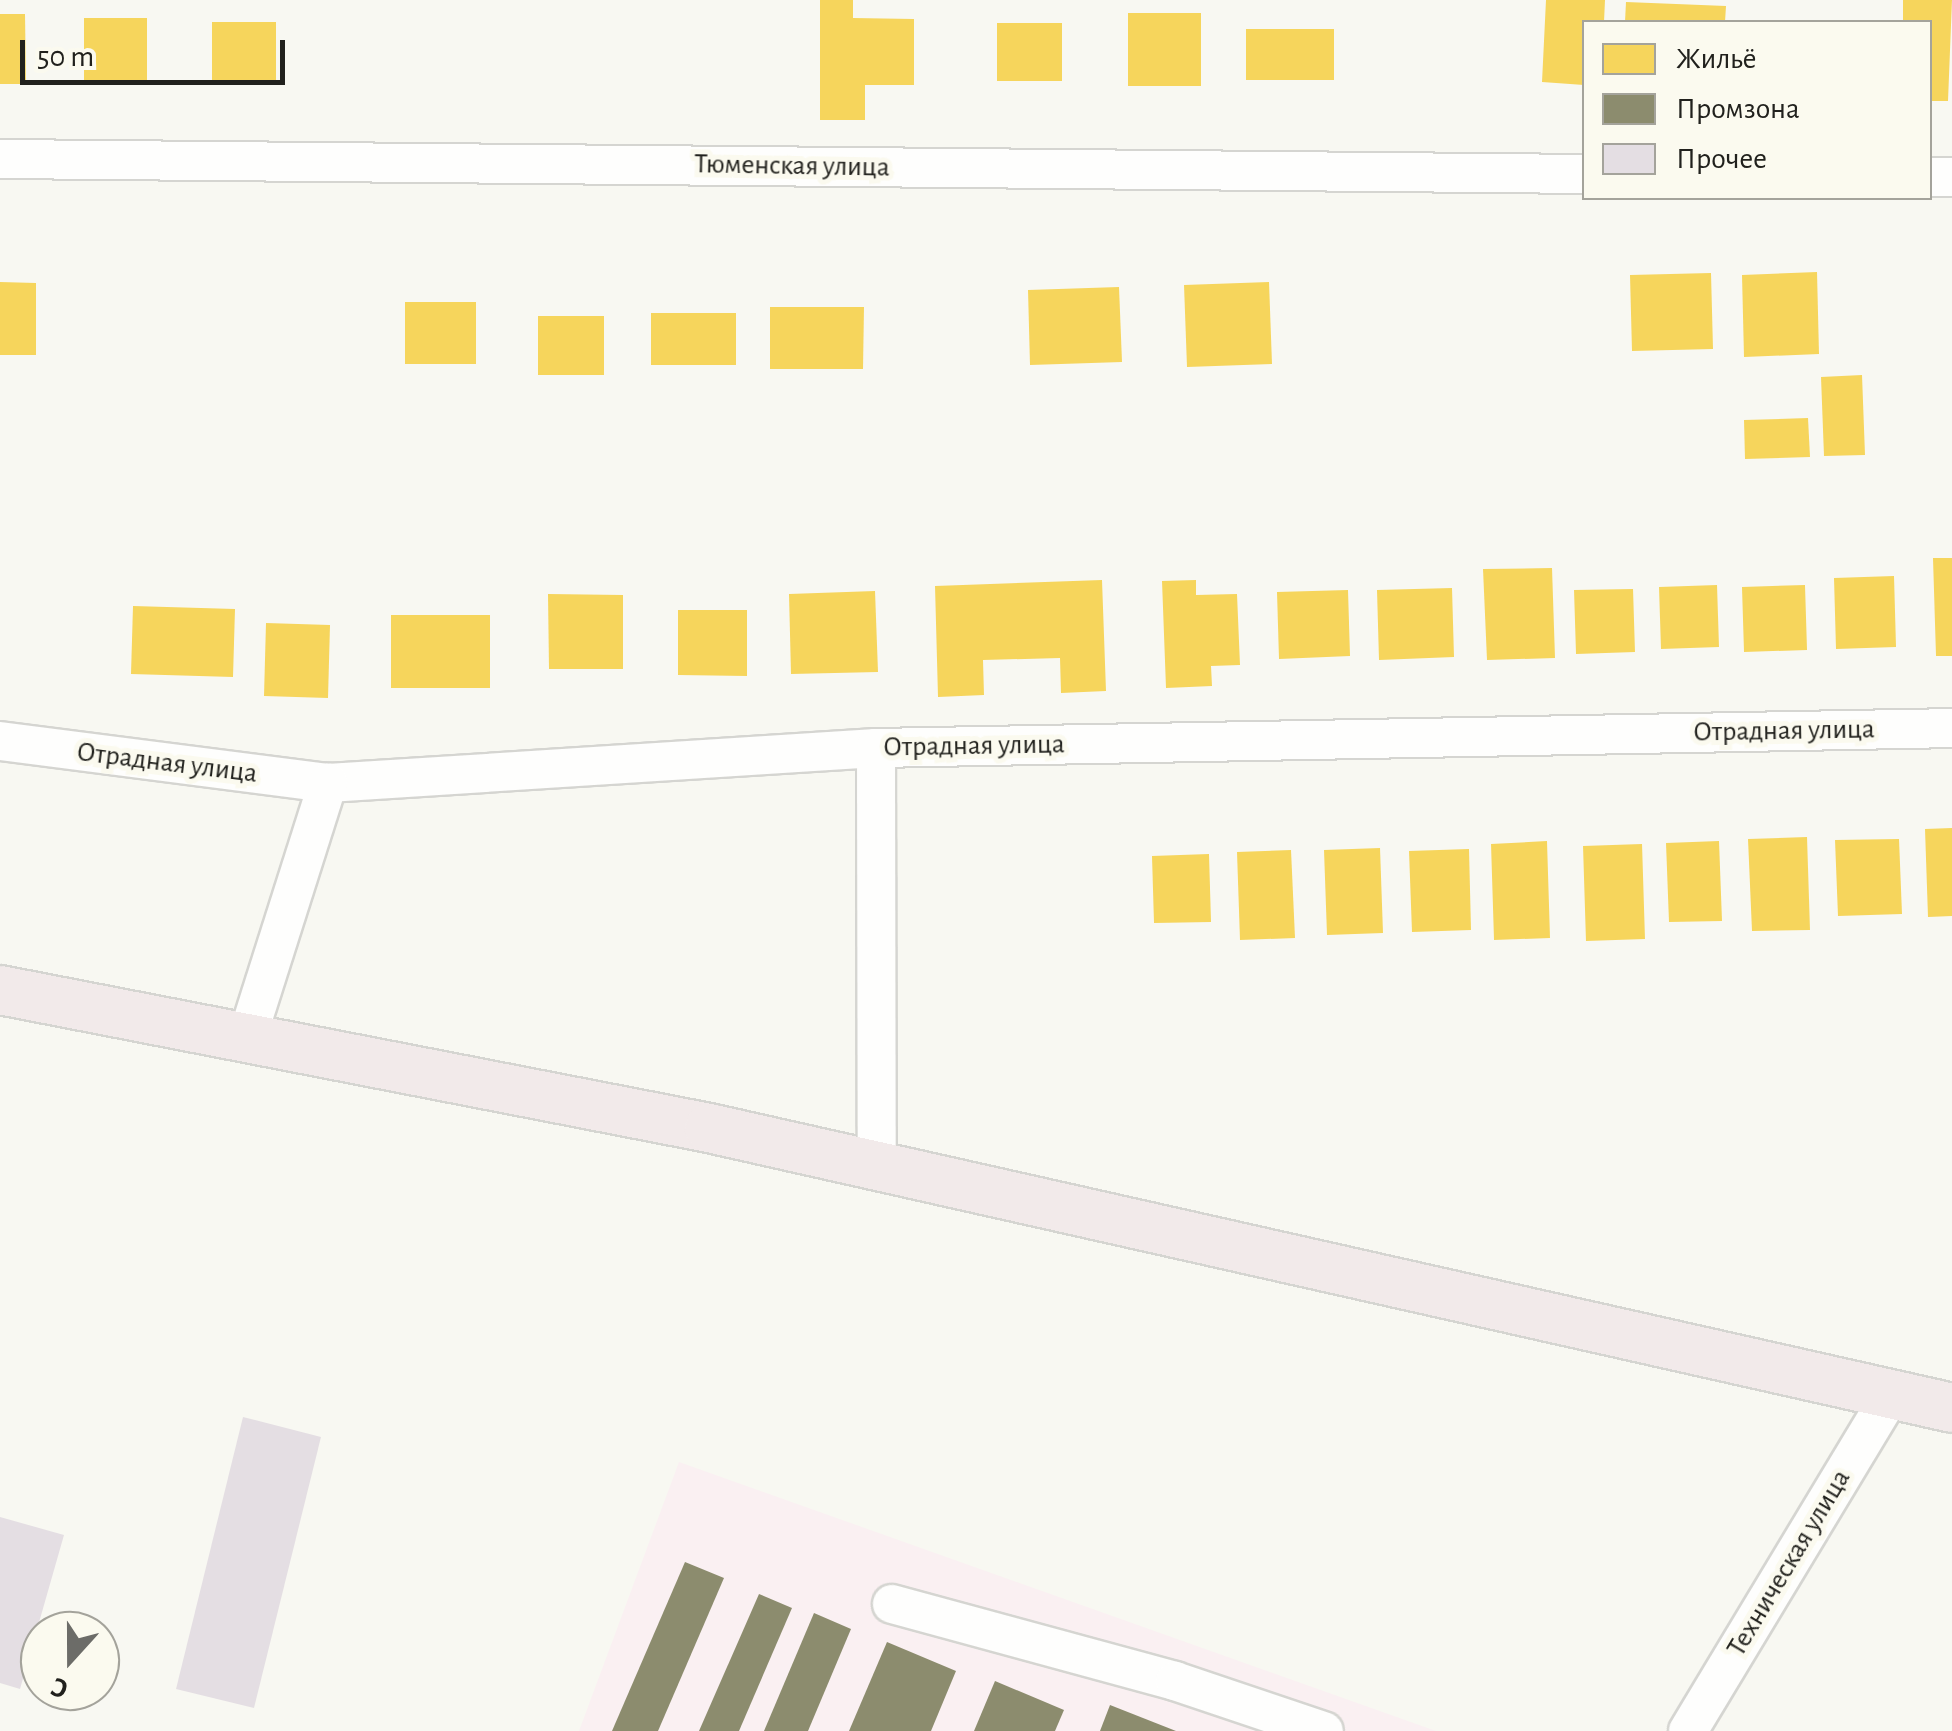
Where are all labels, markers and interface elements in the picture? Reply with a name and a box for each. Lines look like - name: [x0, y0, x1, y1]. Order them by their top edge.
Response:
- scale bar: [25, 20, 290, 82]
- legend: [1582, 20, 1932, 200]
- text: 50 m: [37, 42, 94, 72]
- text: Жильё: [1676, 44, 1757, 74]
- text: Промзона: [1676, 94, 1800, 124]
- text: Прочее: [1676, 144, 1767, 174]
- street label: Тюменская улица: [694, 147, 890, 185]
- street label: Отрадная улица: [1693, 713, 1875, 749]
- street label: Отрадная улица: [883, 728, 1065, 764]
- street label: Отрадная улица: [75, 735, 259, 791]
- street label: Техническая улица: [1720, 1463, 1858, 1663]
- north arrow: [20, 1611, 120, 1711]
- text: С: [48, 1671, 72, 1703]

